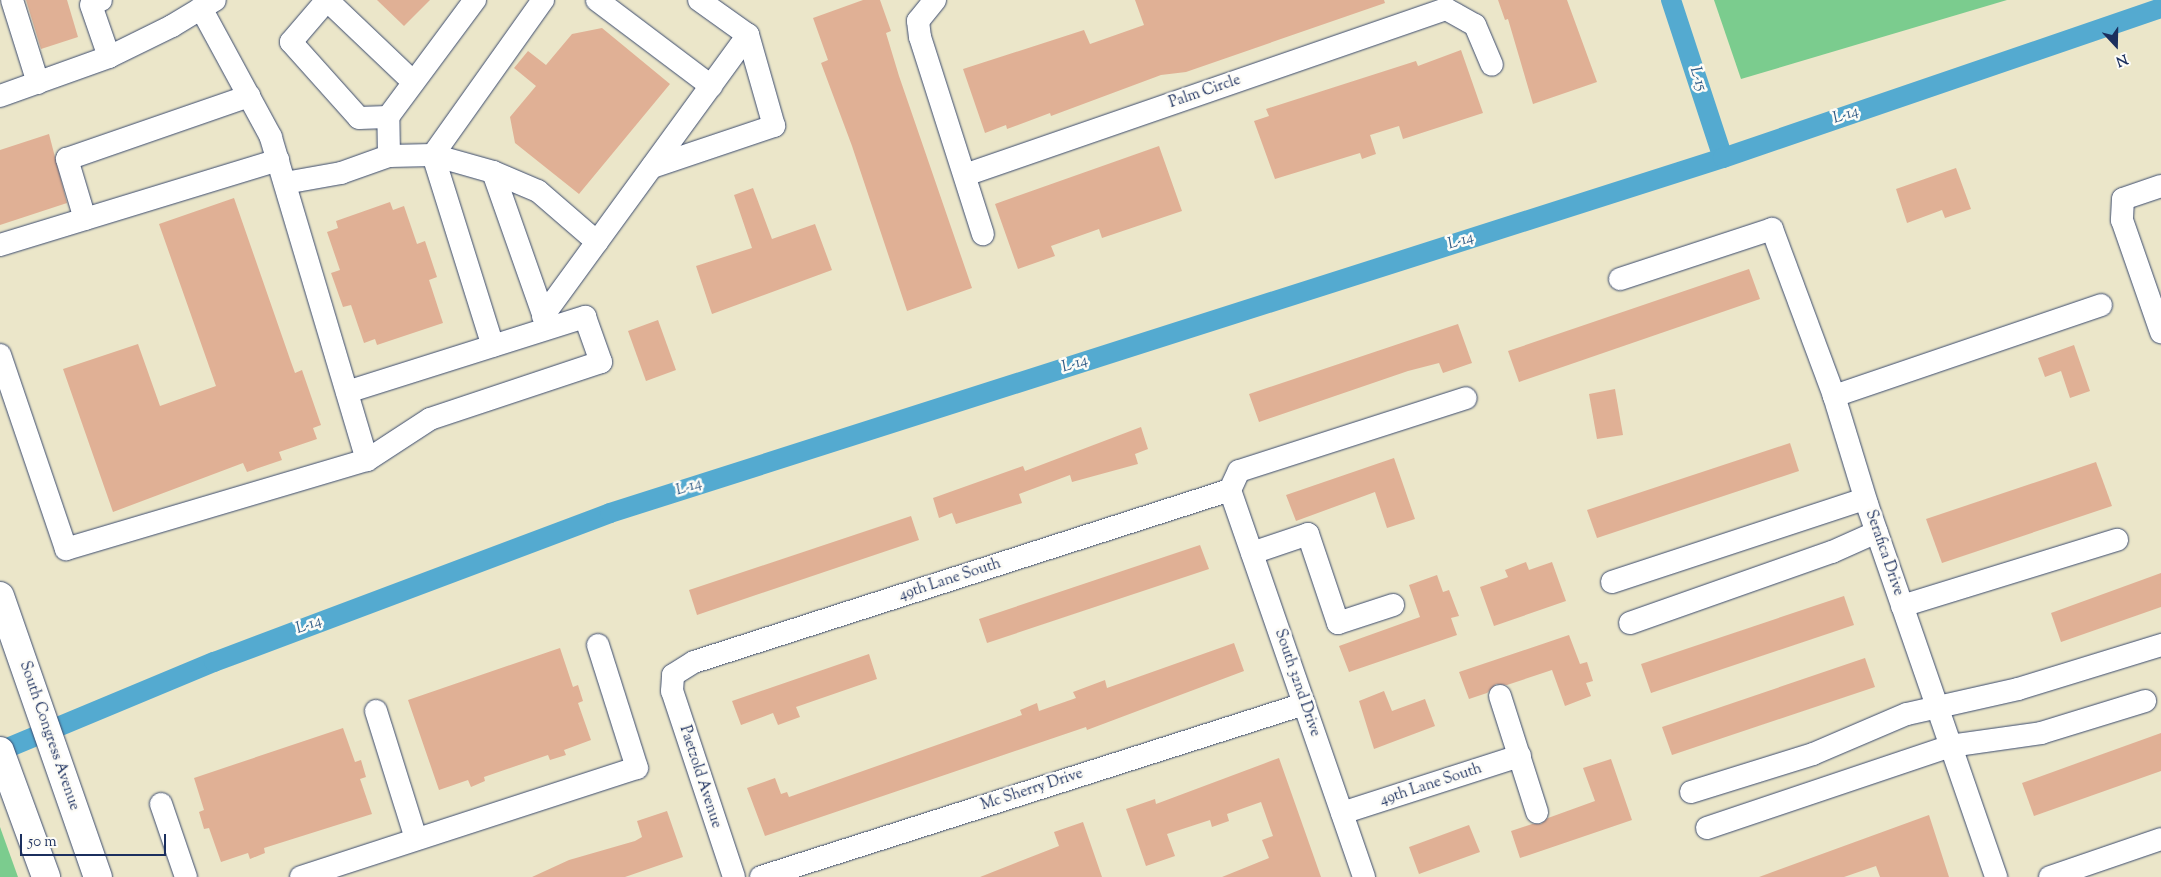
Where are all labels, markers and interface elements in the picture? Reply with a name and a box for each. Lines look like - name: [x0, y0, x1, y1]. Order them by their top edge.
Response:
- north arrow: [2091, 20, 2141, 70]
- text: N: [2113, 48, 2130, 70]
- water label: L-15: [1684, 64, 1710, 94]
- street label: Palm Circle: [1167, 71, 1243, 113]
- water label: L-14: [1830, 103, 1862, 129]
- water label: L-14: [1446, 229, 1476, 255]
- water label: L-14: [1060, 352, 1090, 378]
- water label: L-14: [674, 475, 704, 501]
- street label: Serafica Drive: [1861, 508, 1907, 598]
- street label: 49th Lane South: [897, 555, 1003, 605]
- water label: L-14: [293, 612, 325, 640]
- street label: South 32nd Drive: [1270, 627, 1324, 739]
- street label: South Congress Avenue: [15, 659, 83, 813]
- street label: Paetzold Avenue: [675, 724, 725, 830]
- street label: 49th Lane South: [1378, 760, 1484, 810]
- street label: Mc Sherry Drive: [979, 765, 1085, 815]
- scale bar: [22, 824, 169, 856]
- text: 50 m: [28, 832, 57, 853]

